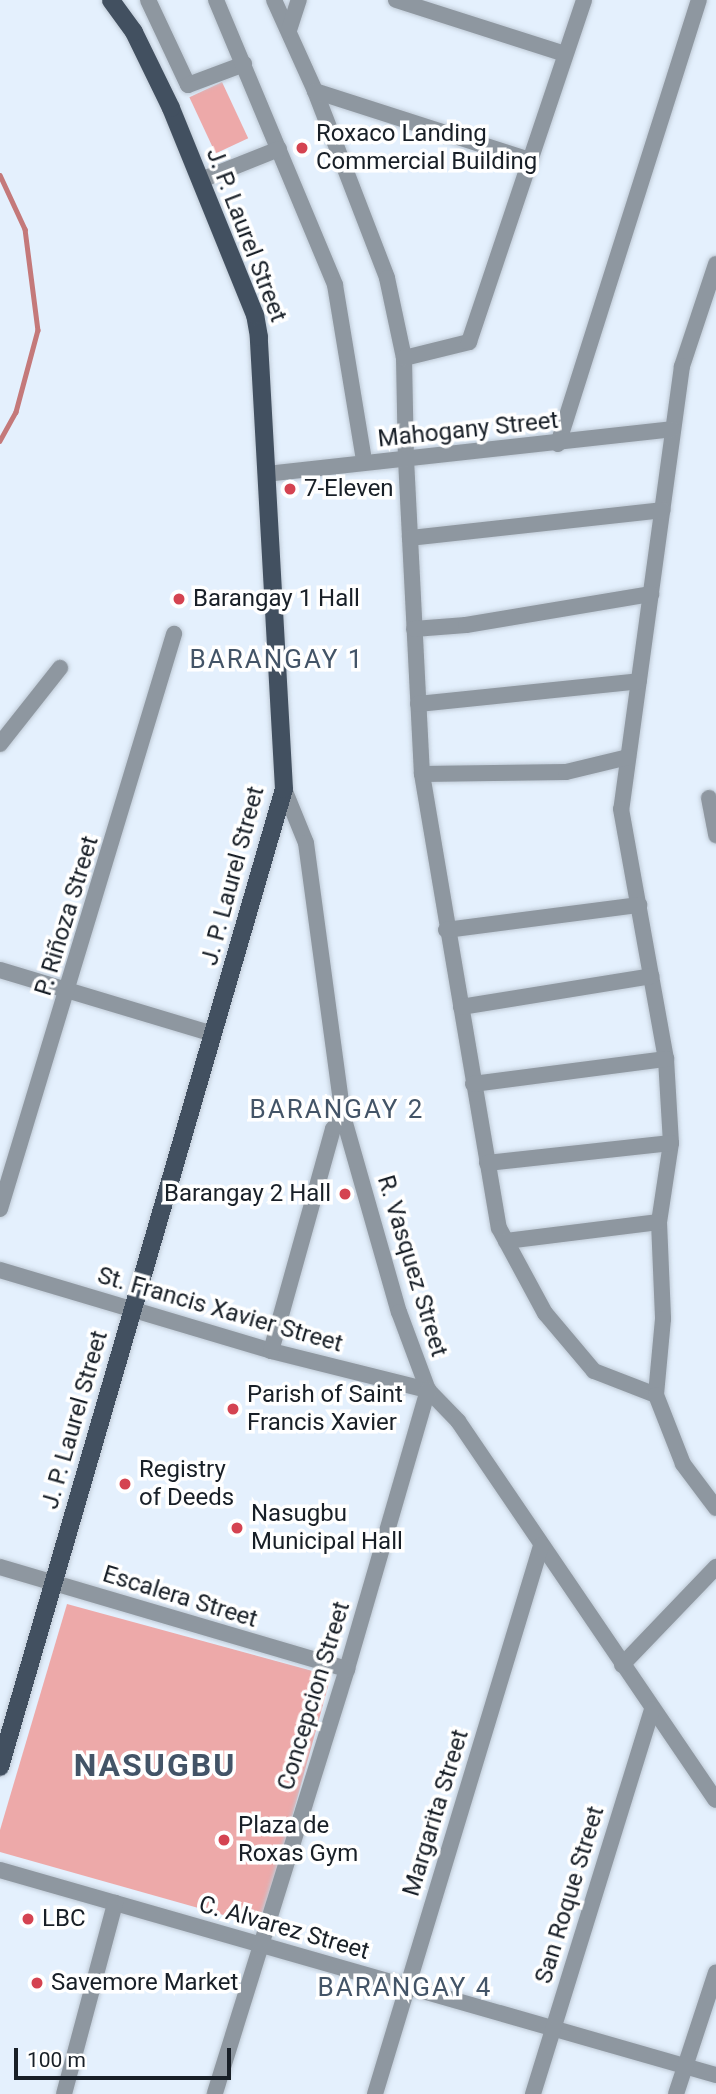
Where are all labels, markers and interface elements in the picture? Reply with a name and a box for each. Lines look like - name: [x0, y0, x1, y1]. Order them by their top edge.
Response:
- place label: Roxaco Landing Commercial Building: [316, 120, 537, 176]
- marker: Roxaco Landing Commercial Building: [294, 140, 310, 156]
- street label: J. P. Laurel Street: [200, 144, 292, 326]
- street label: Mahogany Street: [376, 406, 560, 454]
- place label: 7-Eleven: [304, 475, 394, 503]
- marker: 7-Eleven: [282, 481, 298, 497]
- place label: Barangay 1 Hall: [193, 585, 360, 613]
- marker: Barangay 1 Hall: [171, 591, 187, 607]
- district label: BARANGAY 1: [191, 644, 363, 676]
- street label: J. P. Laurel Street: [195, 783, 271, 969]
- street label: P. Riñoza Street: [29, 833, 105, 999]
- district label: BARANGAY 2: [251, 1094, 423, 1126]
- street label: R. Vasquez Street: [371, 1172, 453, 1360]
- place label: Barangay 2 Hall: [164, 1180, 331, 1208]
- marker: Barangay 2 Hall: [337, 1186, 353, 1202]
- street label: St. Francis Xavier Street: [94, 1261, 346, 1359]
- street label: J. P. Laurel Street: [36, 1328, 114, 1512]
- place label: Parish of Saint Francis Xavier: [247, 1381, 403, 1437]
- marker: Parish of Saint Francis Xavier: [225, 1401, 241, 1417]
- place label: Registry of Deeds: [139, 1456, 234, 1512]
- marker: Registry of Deeds: [117, 1476, 133, 1492]
- place label: Nasugbu Municipal Hall: [251, 1500, 403, 1556]
- marker: Nasugbu Municipal Hall: [229, 1520, 245, 1536]
- street label: Escalera Street: [99, 1560, 261, 1634]
- street label: Concepcion Street: [272, 1598, 356, 1794]
- street label: Margarita Street: [397, 1726, 475, 1900]
- district label: NASUGBU: [75, 1746, 235, 1784]
- street label: San Roque Street: [529, 1803, 611, 1987]
- place label: Plaza de Roxas Gym: [238, 1812, 358, 1868]
- marker: Plaza de Roxas Gym: [216, 1832, 232, 1848]
- street label: C. Alvarez Street: [196, 1890, 372, 1966]
- place label: LBC: [42, 1905, 86, 1933]
- marker: LBC: [20, 1911, 36, 1927]
- place label: Savemore Market: [51, 1969, 238, 1997]
- district label: BARANGAY 4: [319, 1972, 491, 2004]
- marker: Savemore Market: [29, 1975, 45, 1991]
- scale bar: [18, 2035, 234, 2078]
- text: 100 m: [27, 2048, 86, 2072]

